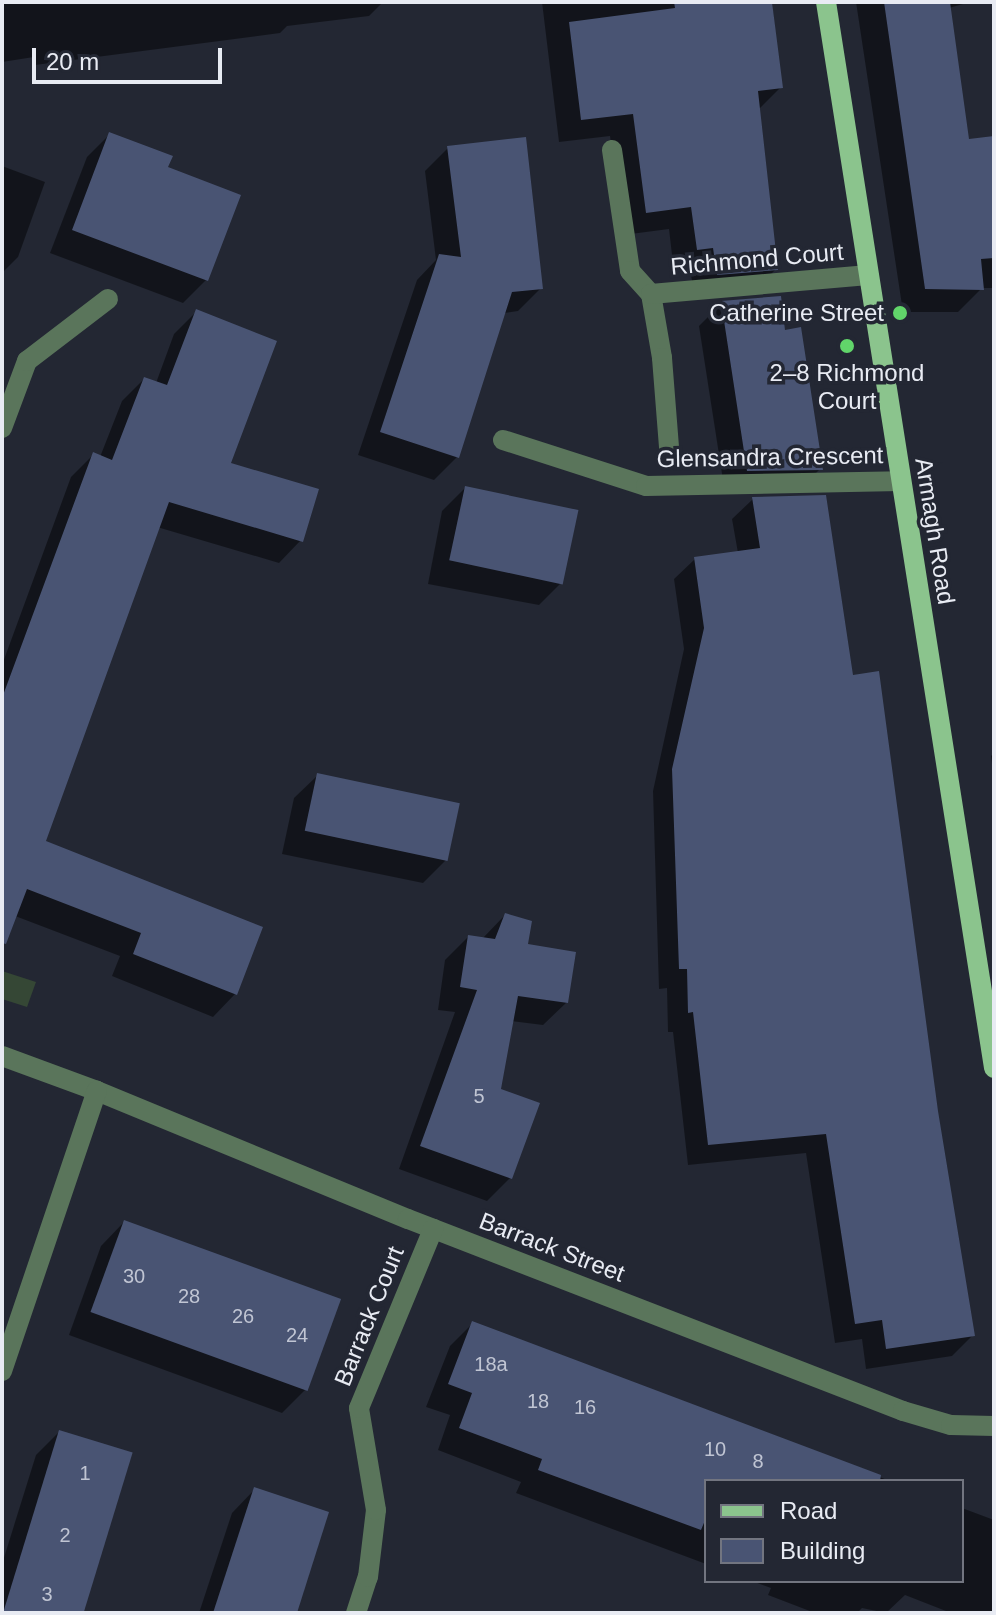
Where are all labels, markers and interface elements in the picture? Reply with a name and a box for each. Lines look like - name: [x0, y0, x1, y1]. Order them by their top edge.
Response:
- scale bar: [36, 32, 226, 82]
- text: 20 m: [46, 48, 99, 75]
- street label: Richmond Court: [669, 237, 845, 281]
- place label: Catherine Street: [709, 299, 884, 327]
- marker: Catherine Street: [891, 304, 909, 322]
- marker: 2–8 Richmond Court: [838, 337, 856, 355]
- place label: 2–8 Richmond Court: [770, 359, 924, 415]
- street label: Glensandra Crescent: [656, 441, 884, 473]
- street label: Armagh Road: [909, 456, 961, 606]
- house number: 5: [473, 1084, 485, 1108]
- street label: Barrack Street: [475, 1206, 629, 1288]
- street label: Barrack Court: [328, 1242, 410, 1390]
- house number: 30: [123, 1264, 145, 1288]
- house number: 28: [178, 1284, 200, 1308]
- house number: 26: [232, 1304, 254, 1328]
- house number: 24: [286, 1323, 308, 1347]
- house number: 18a: [474, 1352, 508, 1376]
- house number: 18: [527, 1389, 549, 1413]
- house number: 16: [574, 1395, 596, 1419]
- house number: 10: [704, 1437, 726, 1461]
- house number: 8: [752, 1449, 764, 1473]
- house number: 1: [79, 1461, 91, 1485]
- legend: [704, 1479, 964, 1583]
- text: Road: [780, 1497, 837, 1524]
- house number: 2: [59, 1523, 71, 1547]
- text: Building: [780, 1537, 865, 1564]
- house number: 3: [41, 1582, 53, 1606]

